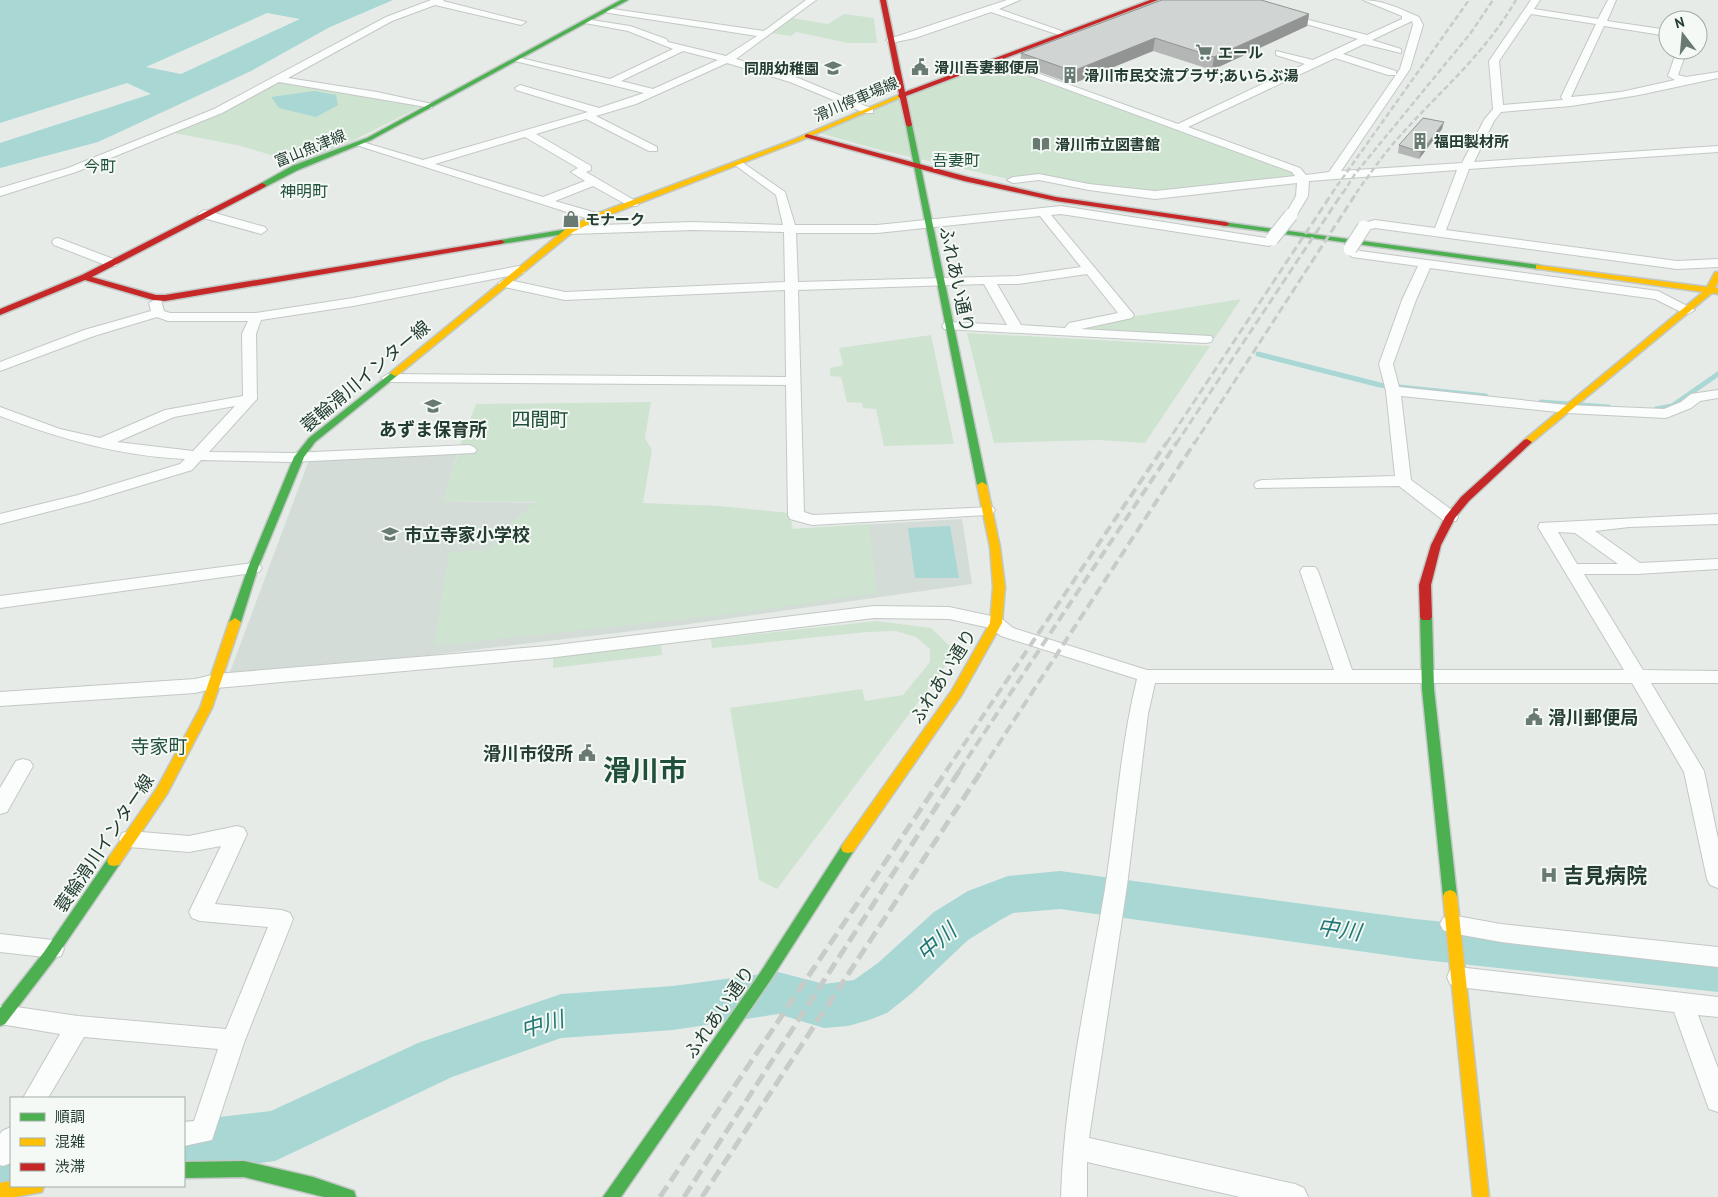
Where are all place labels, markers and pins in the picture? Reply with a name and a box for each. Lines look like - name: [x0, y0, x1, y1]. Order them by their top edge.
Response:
- supermarket icon: エール: [1194, 42, 1214, 62]
- place label: エール: [1218, 43, 1263, 62]
- public building icon: 滑川吾妻郵便局: [910, 57, 930, 77]
- school or university icon: 同朋幼稚園: [823, 58, 843, 78]
- place label: 滑川吾妻郵便局: [934, 58, 1039, 77]
- place label: 同朋幼稚園: [744, 59, 819, 78]
- building icon: 滑川市民交流プラザ;あいらぶ湯: [1060, 65, 1080, 85]
- place label: 滑川市民交流プラザ;あいらぶ湯: [1084, 66, 1298, 85]
- building icon: 福田製材所: [1410, 131, 1430, 151]
- place label: 福田製材所: [1433, 132, 1509, 151]
- library icon: 滑川市立図書館: [1031, 134, 1051, 154]
- place label: 滑川市立図書館: [1055, 135, 1160, 154]
- shop icon: モナーク: [561, 209, 581, 229]
- place label: モナーク: [585, 210, 645, 229]
- school or university icon: あずま保育所: [423, 396, 443, 416]
- place label: あずま保育所: [379, 418, 487, 441]
- place label: 市立寺家小学校: [404, 523, 530, 546]
- school or university icon: 市立寺家小学校: [380, 524, 400, 544]
- place label: 滑川郵便局: [1548, 706, 1638, 729]
- public building icon: 滑川郵便局: [1524, 707, 1544, 727]
- place label: 滑川市役所: [483, 742, 573, 765]
- public building icon: 滑川市役所: [577, 743, 597, 763]
- place label: 吉見病院: [1563, 862, 1647, 889]
- hospital icon: 吉見病院: [1539, 865, 1559, 885]

